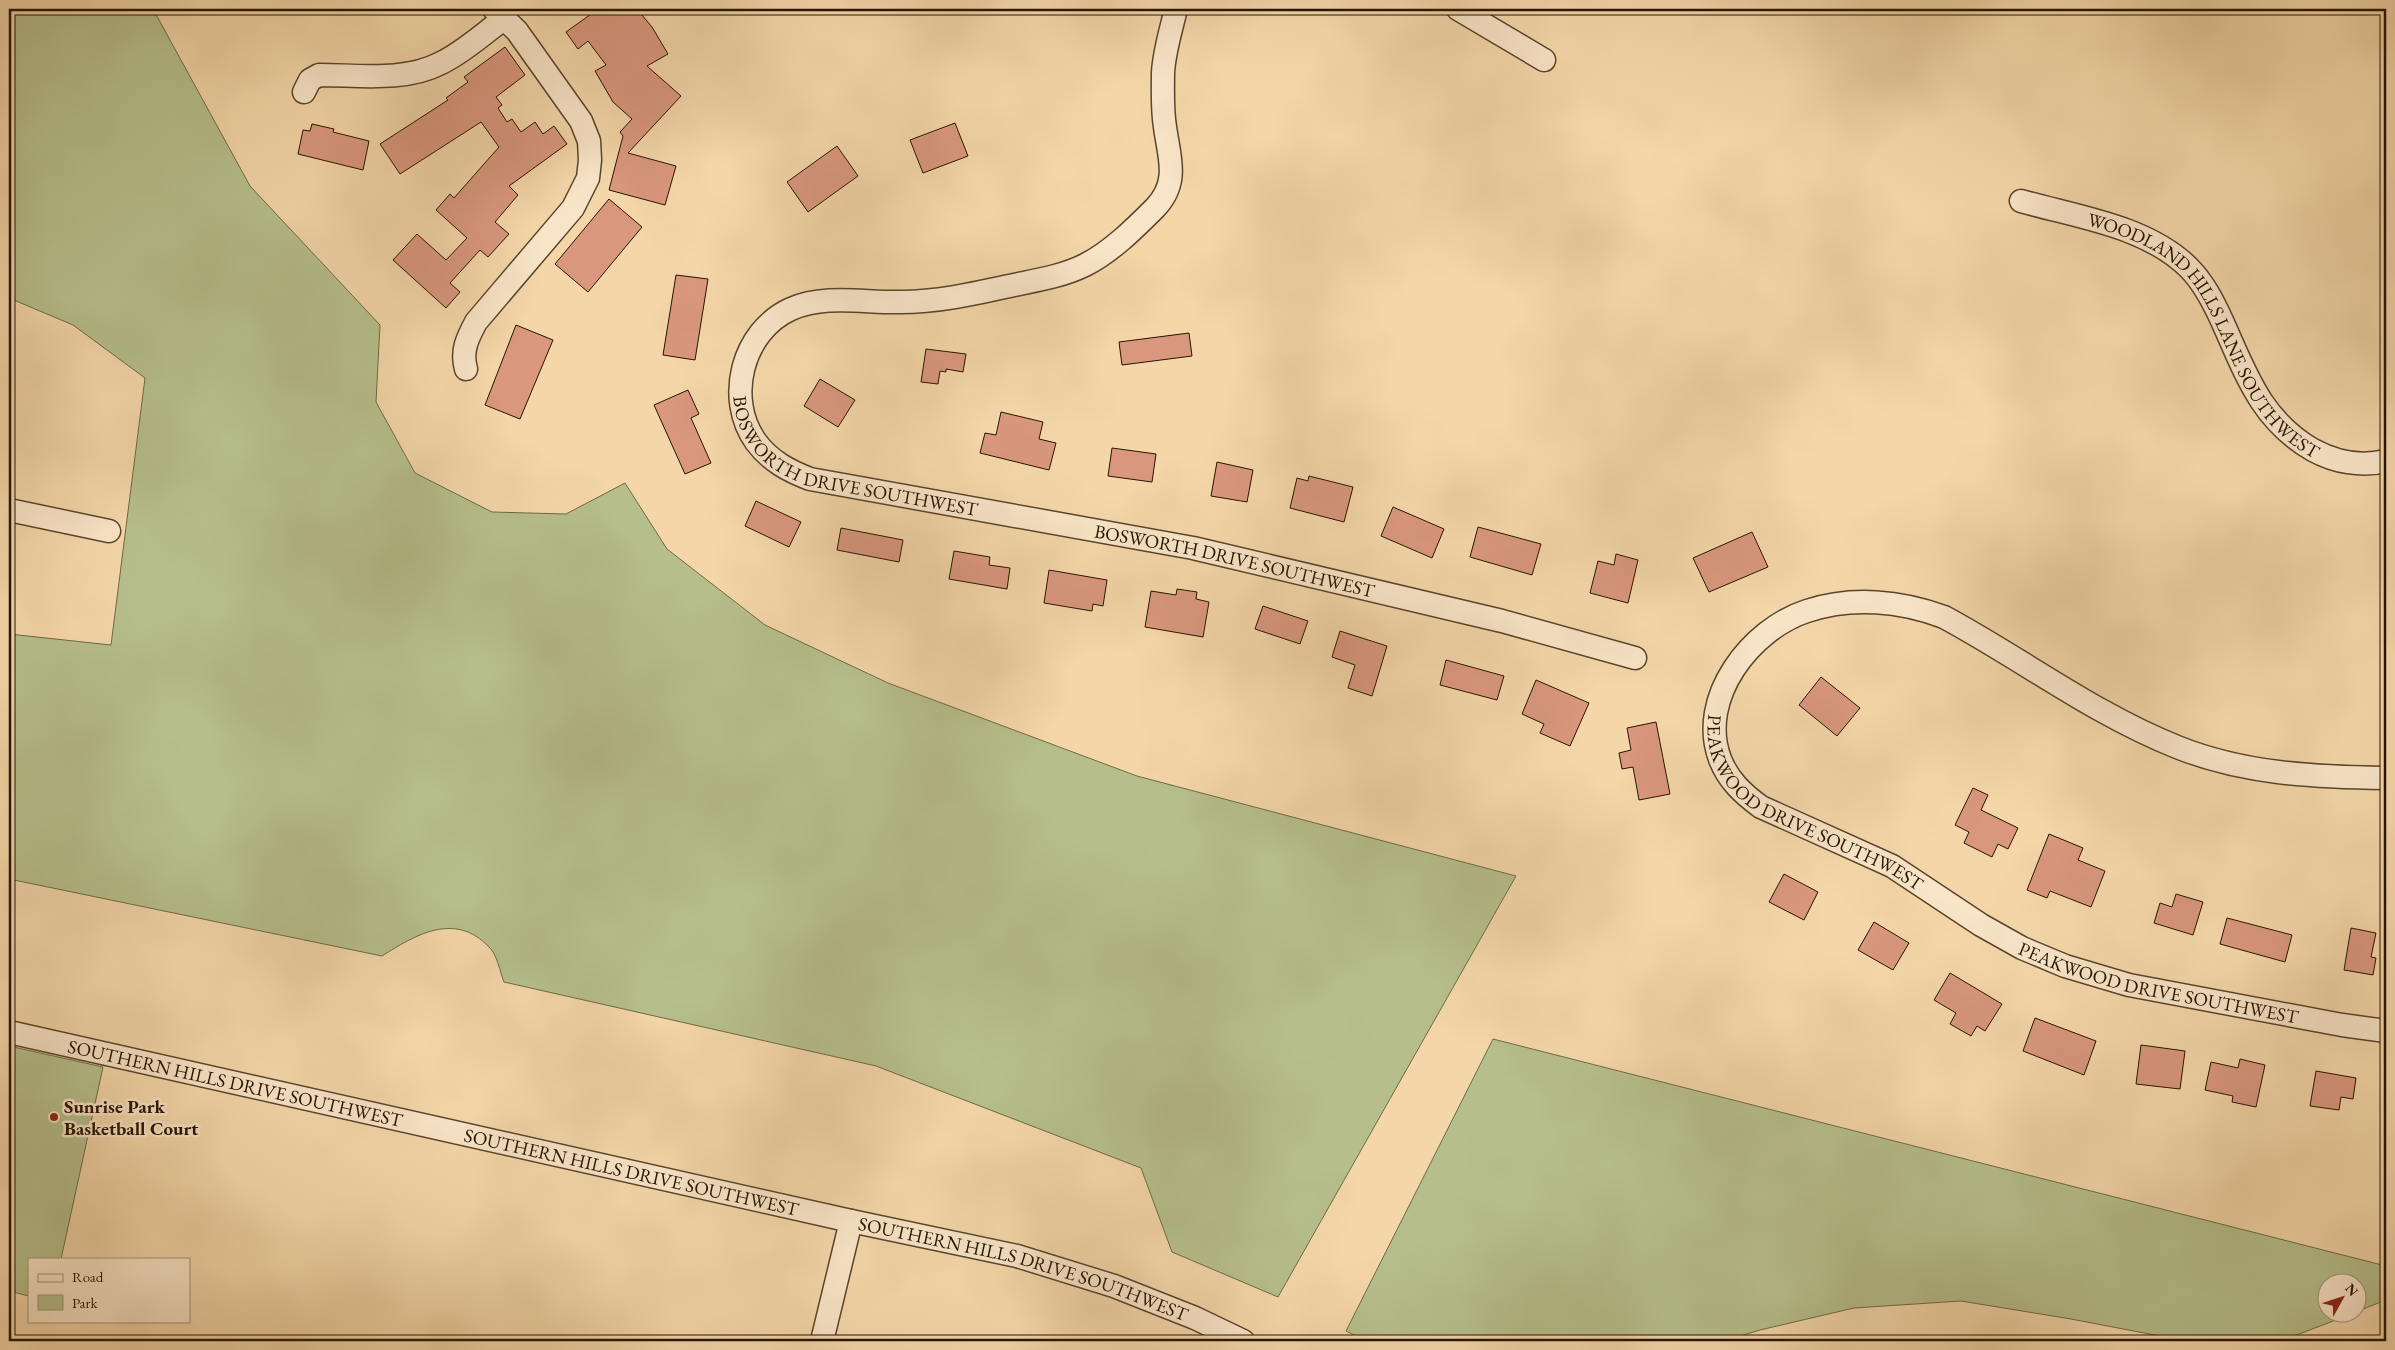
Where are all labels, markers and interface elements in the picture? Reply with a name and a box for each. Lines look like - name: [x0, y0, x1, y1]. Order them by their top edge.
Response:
- street label: WOODLAND HILLS LANE SOUTHWEST: [2085, 207, 2324, 464]
- street label: BOSWORTH DRIVE SOUTHWEST: [727, 395, 980, 522]
- street label: BOSWORTH DRIVE SOUTHWEST: [1092, 518, 1377, 604]
- street label: PEAKWOOD DRIVE SOUTHWEST: [1701, 713, 1928, 897]
- street label: PEAKWOOD DRIVE SOUTHWEST: [2015, 936, 2301, 1030]
- street label: SOUTHERN HILLS DRIVE SOUTHWEST: [66, 1034, 405, 1133]
- place label: Sunrise Park Basketball Court: [64, 1094, 198, 1141]
- marker: Sunrise Park Basketball Court: [48, 1111, 60, 1123]
- street label: SOUTHERN HILLS DRIVE SOUTHWEST: [462, 1123, 801, 1222]
- street label: SOUTHERN HILLS DRIVE SOUTHWEST: [856, 1211, 1192, 1327]
- legend: [28, 1258, 190, 1322]
- text: Road: [72, 1267, 104, 1286]
- north arrow: [2318, 1272, 2368, 1322]
- text: N: [2341, 1280, 2363, 1300]
- text: Park: [72, 1293, 99, 1312]

